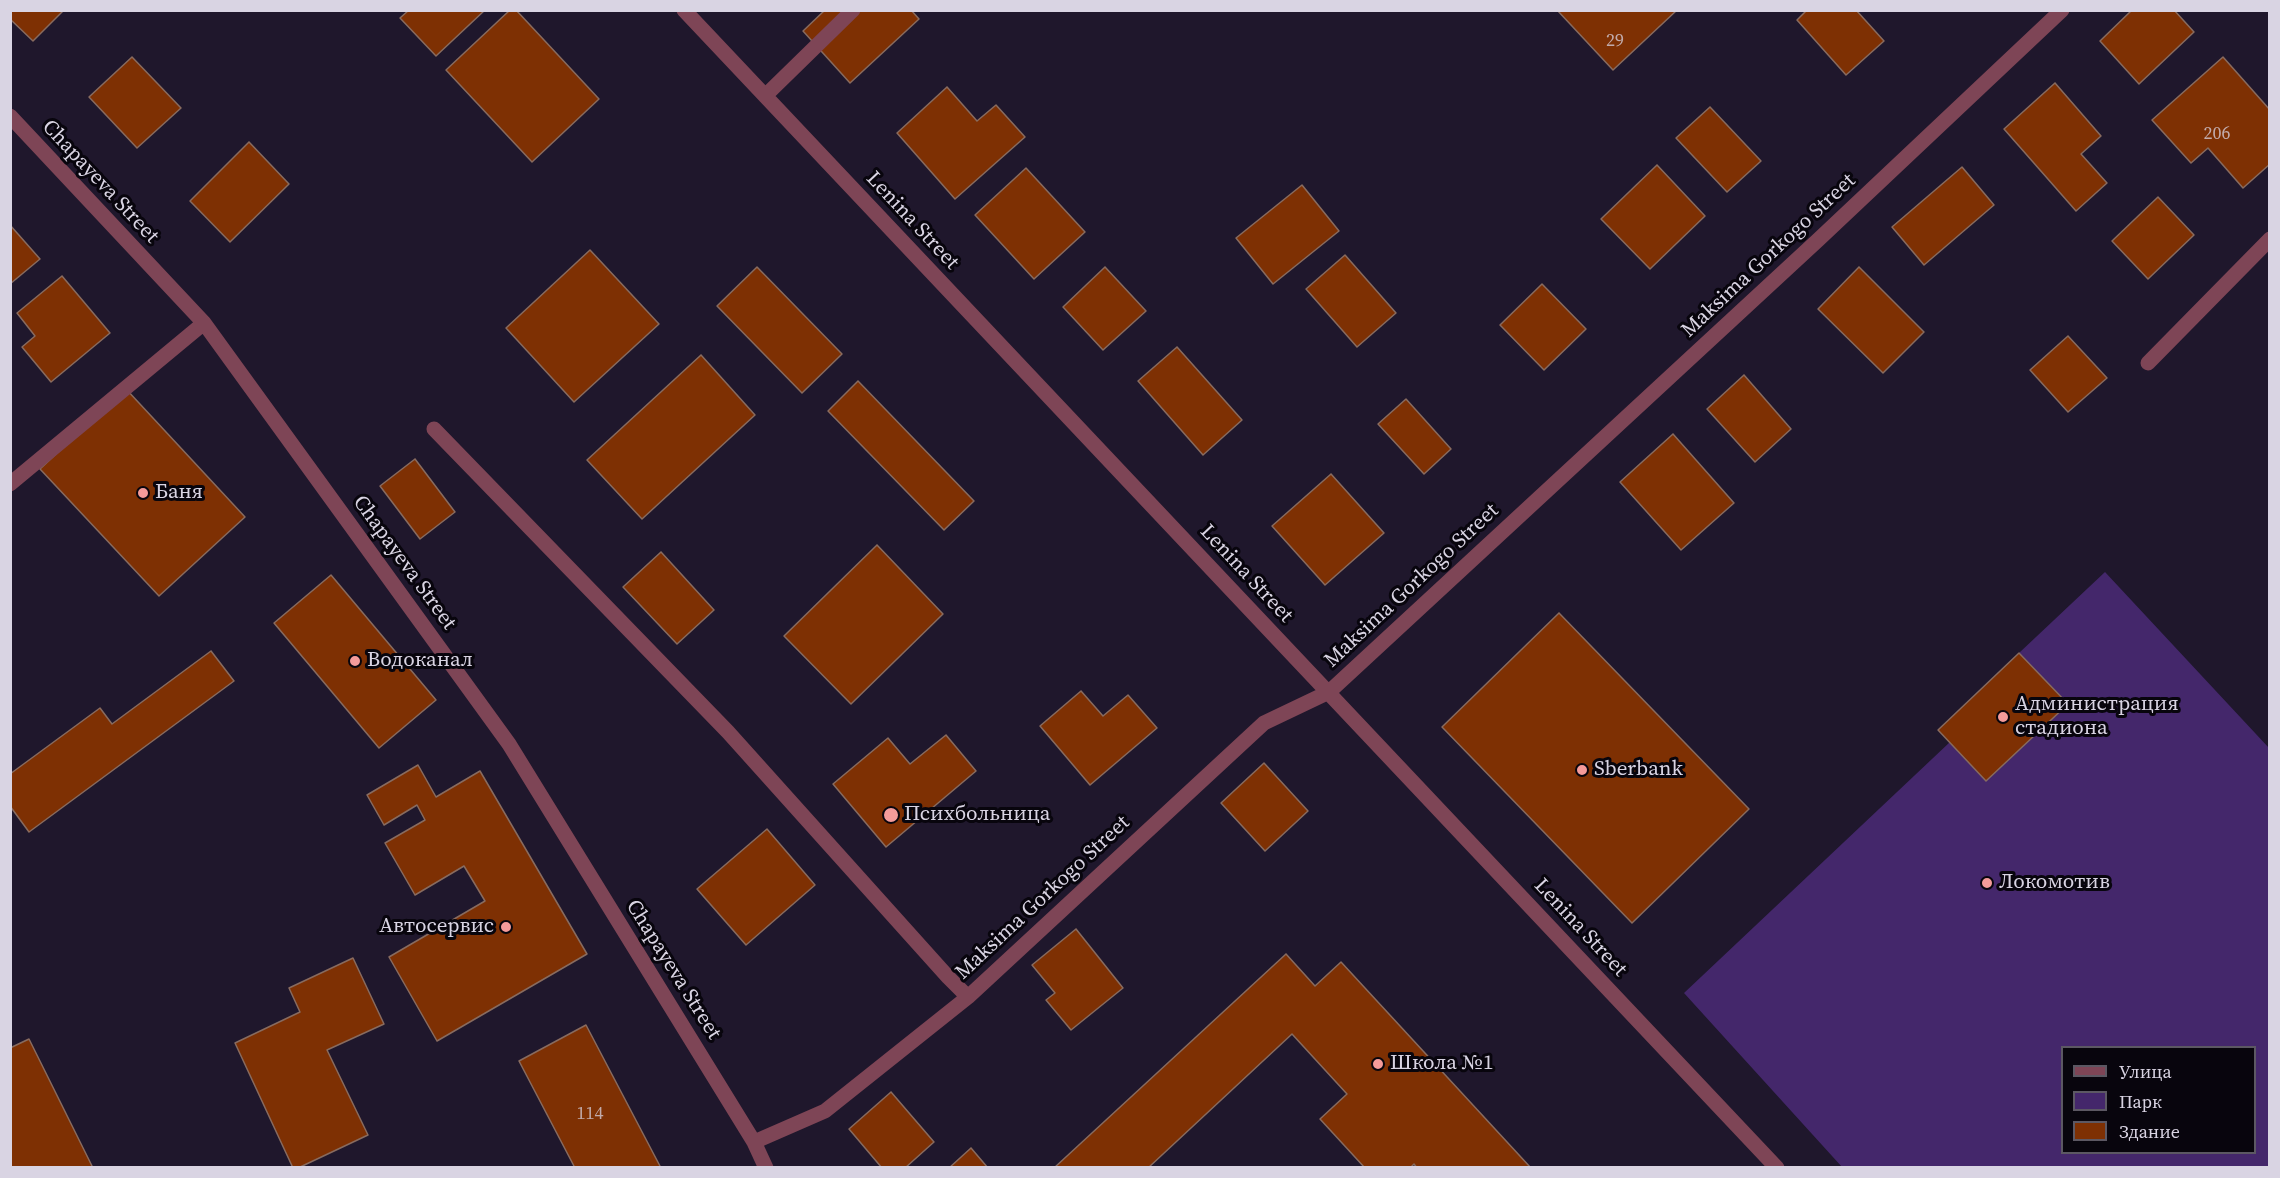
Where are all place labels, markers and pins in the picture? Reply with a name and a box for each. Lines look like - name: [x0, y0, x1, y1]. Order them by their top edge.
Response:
- place label: Баня: [155, 480, 203, 506]
- marker: Баня: [136, 486, 150, 500]
- place label: Водоканал: [367, 648, 473, 674]
- marker: Водоканал: [348, 654, 362, 668]
- place label: Администрация стадиона: [2015, 692, 2179, 742]
- marker: Администрация стадиона: [1996, 710, 2010, 724]
- place label: Sberbank: [1594, 757, 1683, 783]
- marker: Sberbank: [1575, 763, 1589, 777]
- place label: Психбольница: [904, 802, 1051, 828]
- marker: Психбольница: [882, 806, 900, 824]
- place label: Локомотив: [1999, 870, 2110, 896]
- marker: Локомотив: [1980, 876, 1994, 890]
- place label: Автосервис: [379, 914, 494, 940]
- marker: Автосервис: [499, 920, 513, 934]
- place label: Школа №1: [1390, 1051, 1494, 1077]
- marker: Школа №1: [1371, 1057, 1385, 1071]

